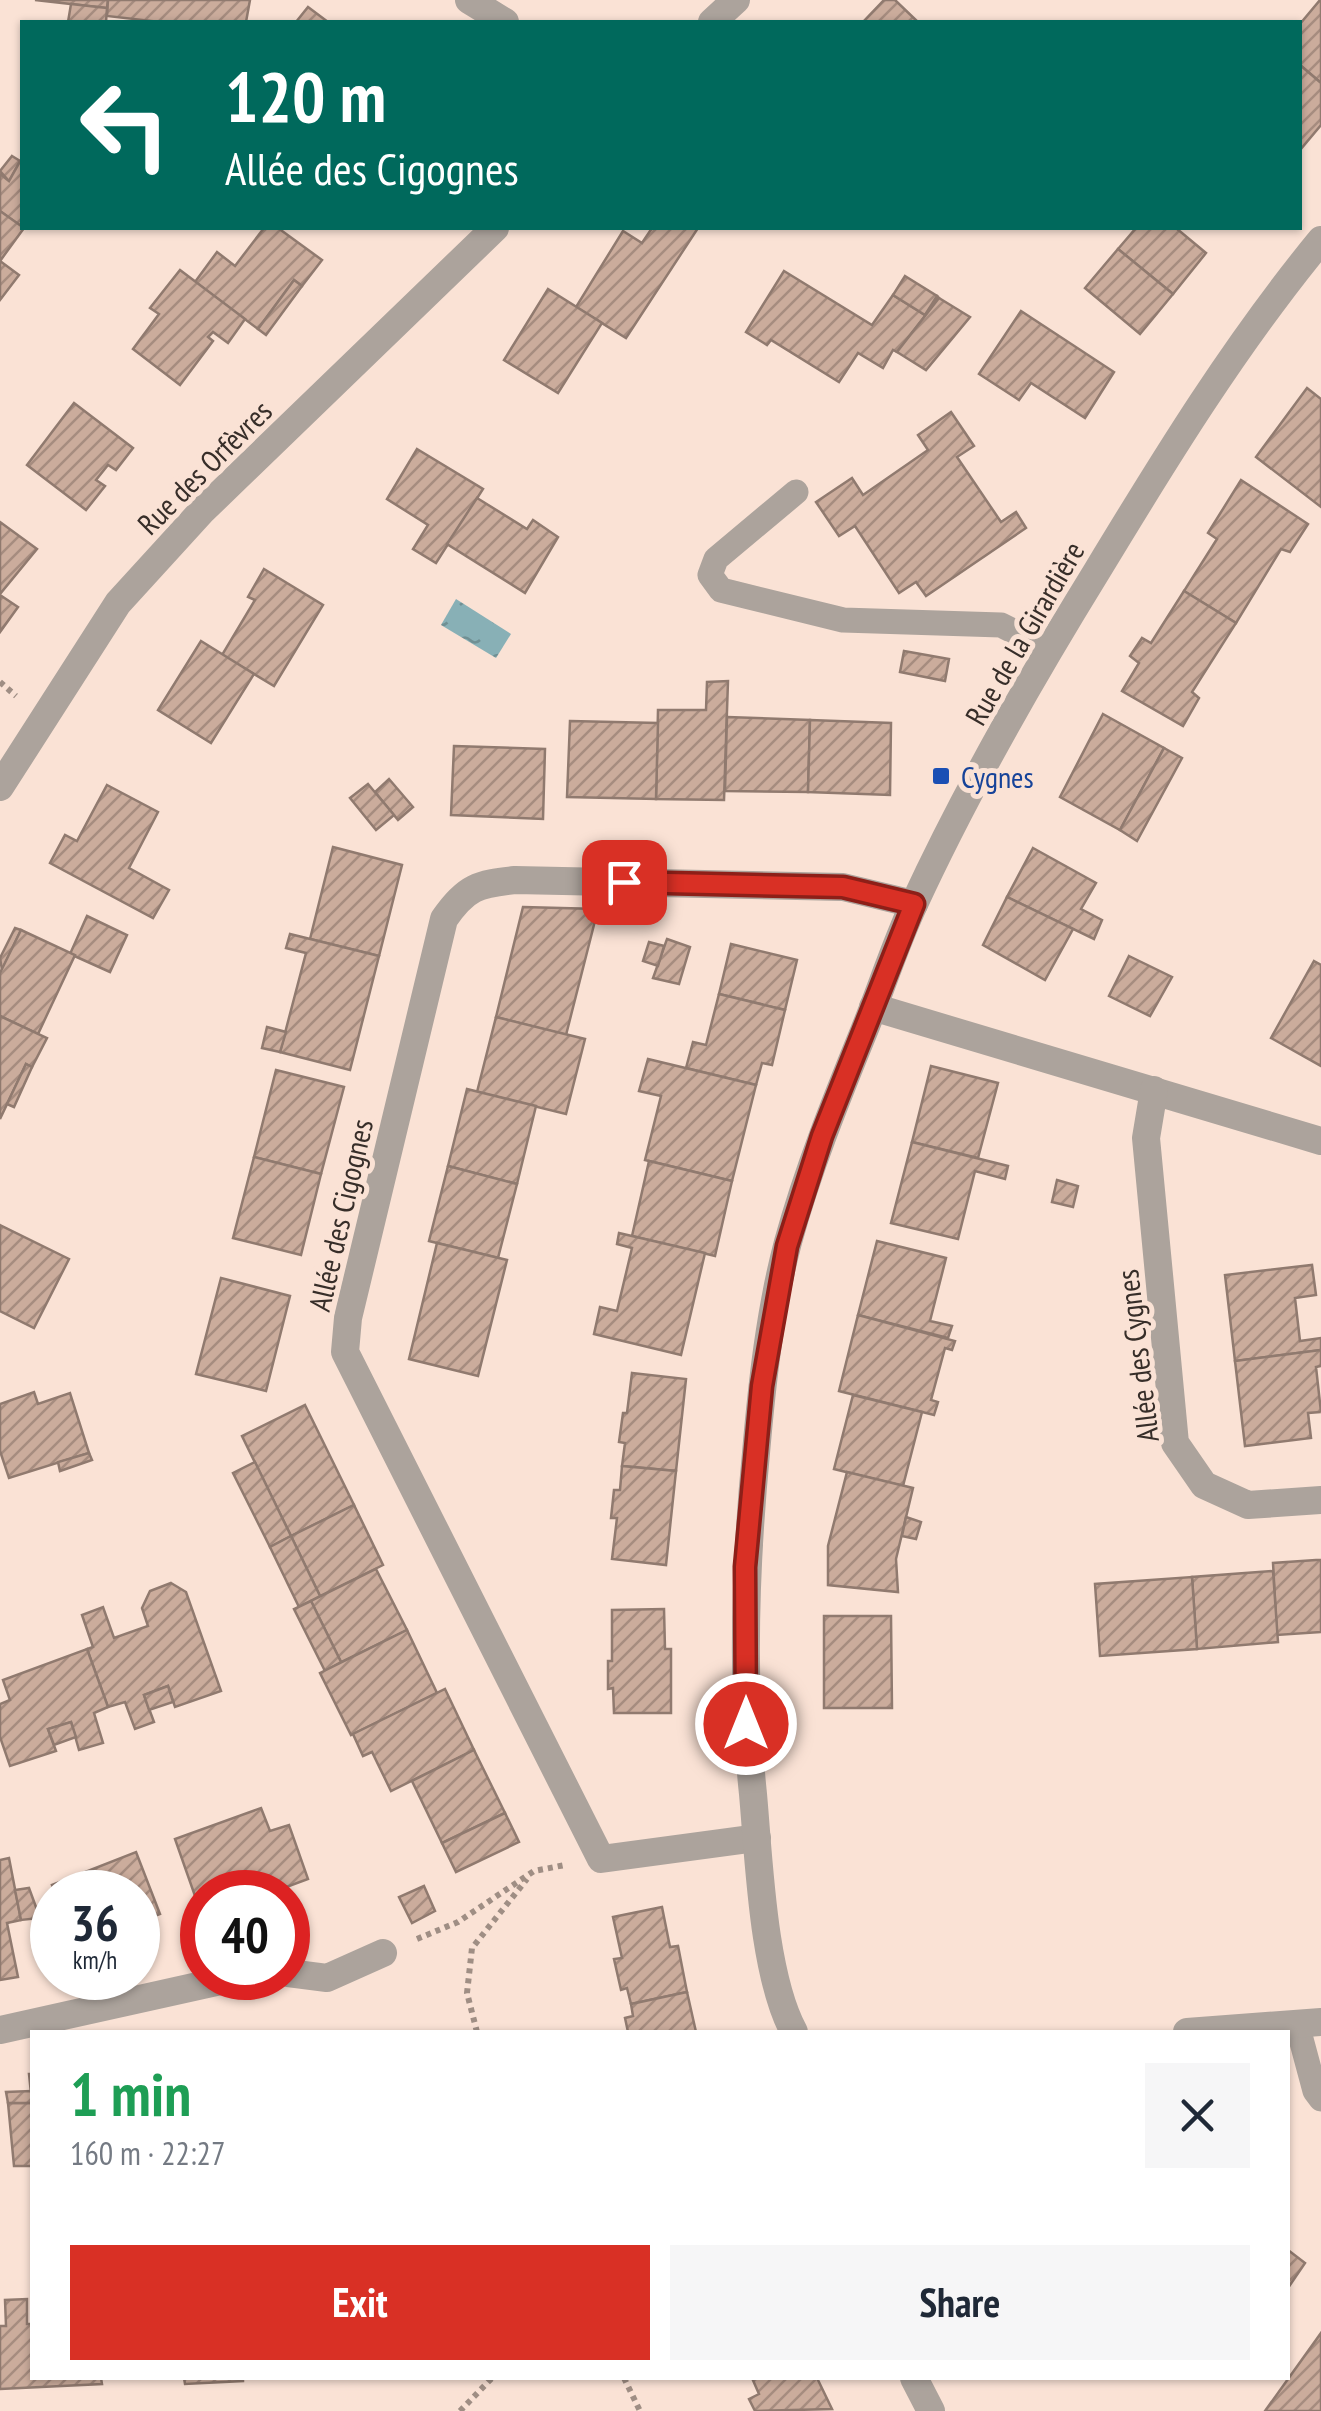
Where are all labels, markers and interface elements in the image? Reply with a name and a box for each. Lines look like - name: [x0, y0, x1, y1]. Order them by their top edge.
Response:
- text: 120 m: [225, 51, 386, 141]
- icon: left: [60, 60, 190, 190]
- text: Allée des Cigognes: [225, 139, 519, 197]
- street label: Rue des Orfèvres: [129, 392, 279, 542]
- street label: Rue de la Girardière: [956, 534, 1092, 732]
- place label: Cygnes: [961, 757, 1034, 796]
- marker: Cygnes: [930, 765, 952, 787]
- pin: [582, 840, 667, 925]
- icon: arrive: [597, 855, 652, 910]
- street label: Allée des Cigognes: [299, 1115, 381, 1315]
- street label: Allée des Cygnes: [1107, 1267, 1167, 1445]
- position arrow: [694, 1672, 798, 1776]
- speed limit sign: 40: [180, 1870, 310, 2000]
- text: 36: [71, 1890, 119, 1955]
- text: km/h: [73, 1944, 117, 1976]
- text: 1 min: [70, 2055, 191, 2133]
- button: close: [1145, 2063, 1250, 2168]
- text: 160 m · 22:27: [70, 2132, 225, 2174]
- button: Exit: [70, 2245, 650, 2360]
- button: Share: [670, 2245, 1250, 2360]

